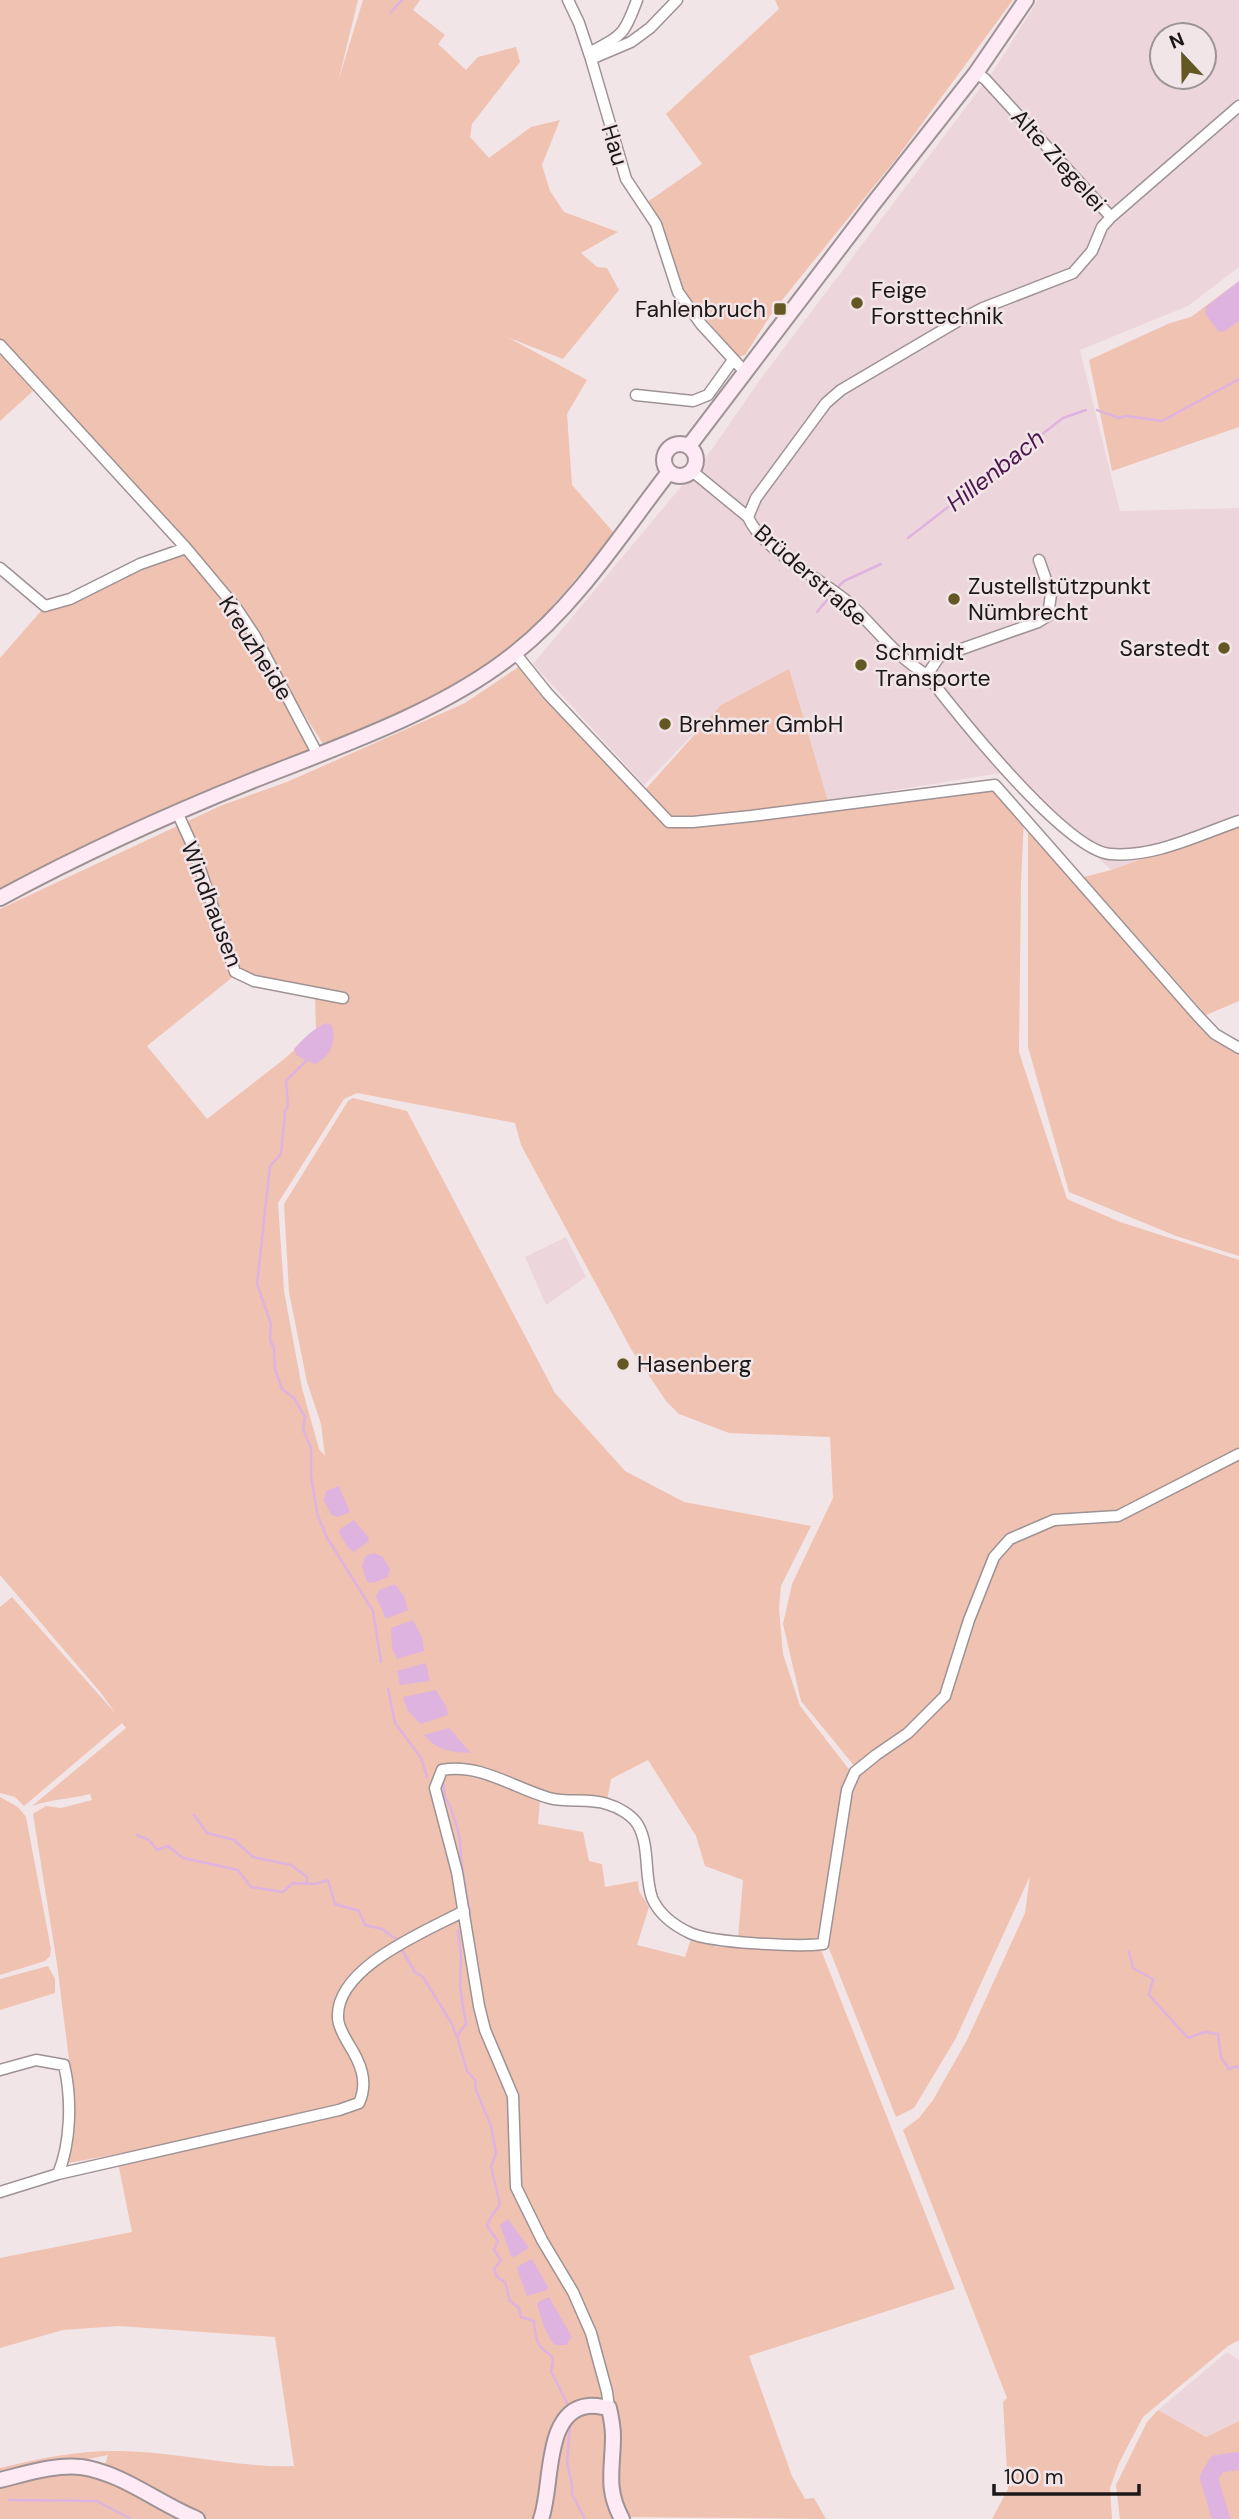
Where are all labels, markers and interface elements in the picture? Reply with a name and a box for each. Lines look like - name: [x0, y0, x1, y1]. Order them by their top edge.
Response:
- north arrow: [1148, 21, 1218, 91]
- text: N: [1166, 27, 1188, 55]
- street label: Alte Ziegelei: [1005, 102, 1113, 218]
- street label: Hau: [595, 121, 635, 169]
- place label: Feige Forsttechnik: [871, 275, 1004, 331]
- place label: Fahlenbruch: [635, 294, 766, 324]
- marker: Feige Forsttechnik: [849, 295, 865, 311]
- marker: Fahlenbruch: [772, 301, 788, 317]
- water label: Hillenbach: [940, 422, 1050, 518]
- street label: Brüderstraße: [748, 518, 874, 632]
- place label: Zustellstützpunkt Nümbrecht: [968, 571, 1151, 627]
- street label: Kreuzheide: [212, 590, 300, 706]
- marker: Zustellstützpunkt Nümbrecht: [946, 591, 962, 607]
- place label: Sarstedt: [1119, 633, 1210, 663]
- place label: Schmidt Transporte: [875, 637, 991, 693]
- marker: Sarstedt: [1216, 640, 1232, 656]
- marker: Schmidt Transporte: [853, 657, 869, 673]
- place label: Brehmer GmbH: [679, 709, 843, 739]
- marker: Brehmer GmbH: [657, 716, 673, 732]
- street label: Windhausen: [174, 837, 250, 971]
- place label: Hasenberg: [637, 1349, 752, 1379]
- marker: Hasenberg: [615, 1356, 631, 1372]
- scale bar: [994, 2452, 1139, 2496]
- text: 100 m: [1004, 2463, 1064, 2491]

